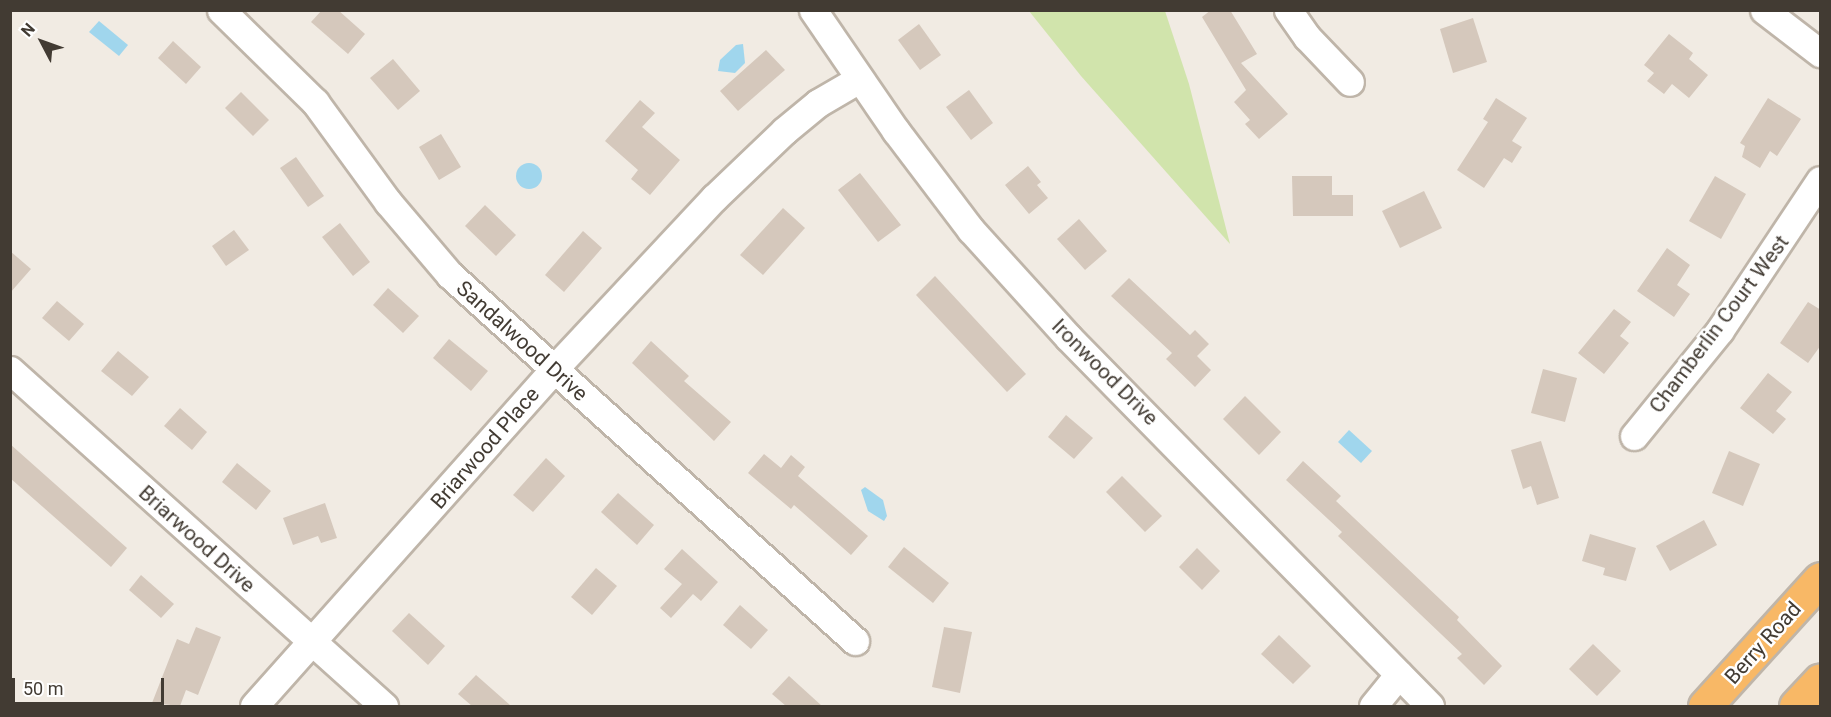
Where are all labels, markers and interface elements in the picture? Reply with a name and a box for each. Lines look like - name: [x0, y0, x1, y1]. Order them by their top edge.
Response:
- north arrow: [12, 12, 72, 72]
- text: N: [17, 19, 39, 40]
- street label: Chamberlin Court West: [1644, 230, 1794, 418]
- street label: Sandalwood Drive: [451, 275, 593, 407]
- street label: Ironwood Drive: [1047, 314, 1163, 430]
- street label: Briarwood Place: [425, 382, 545, 514]
- street label: Briarwood Drive: [134, 480, 260, 598]
- street label: Berry Road: [1720, 597, 1806, 689]
- scale bar: [15, 666, 166, 704]
- text: 50 m: [23, 678, 63, 699]

